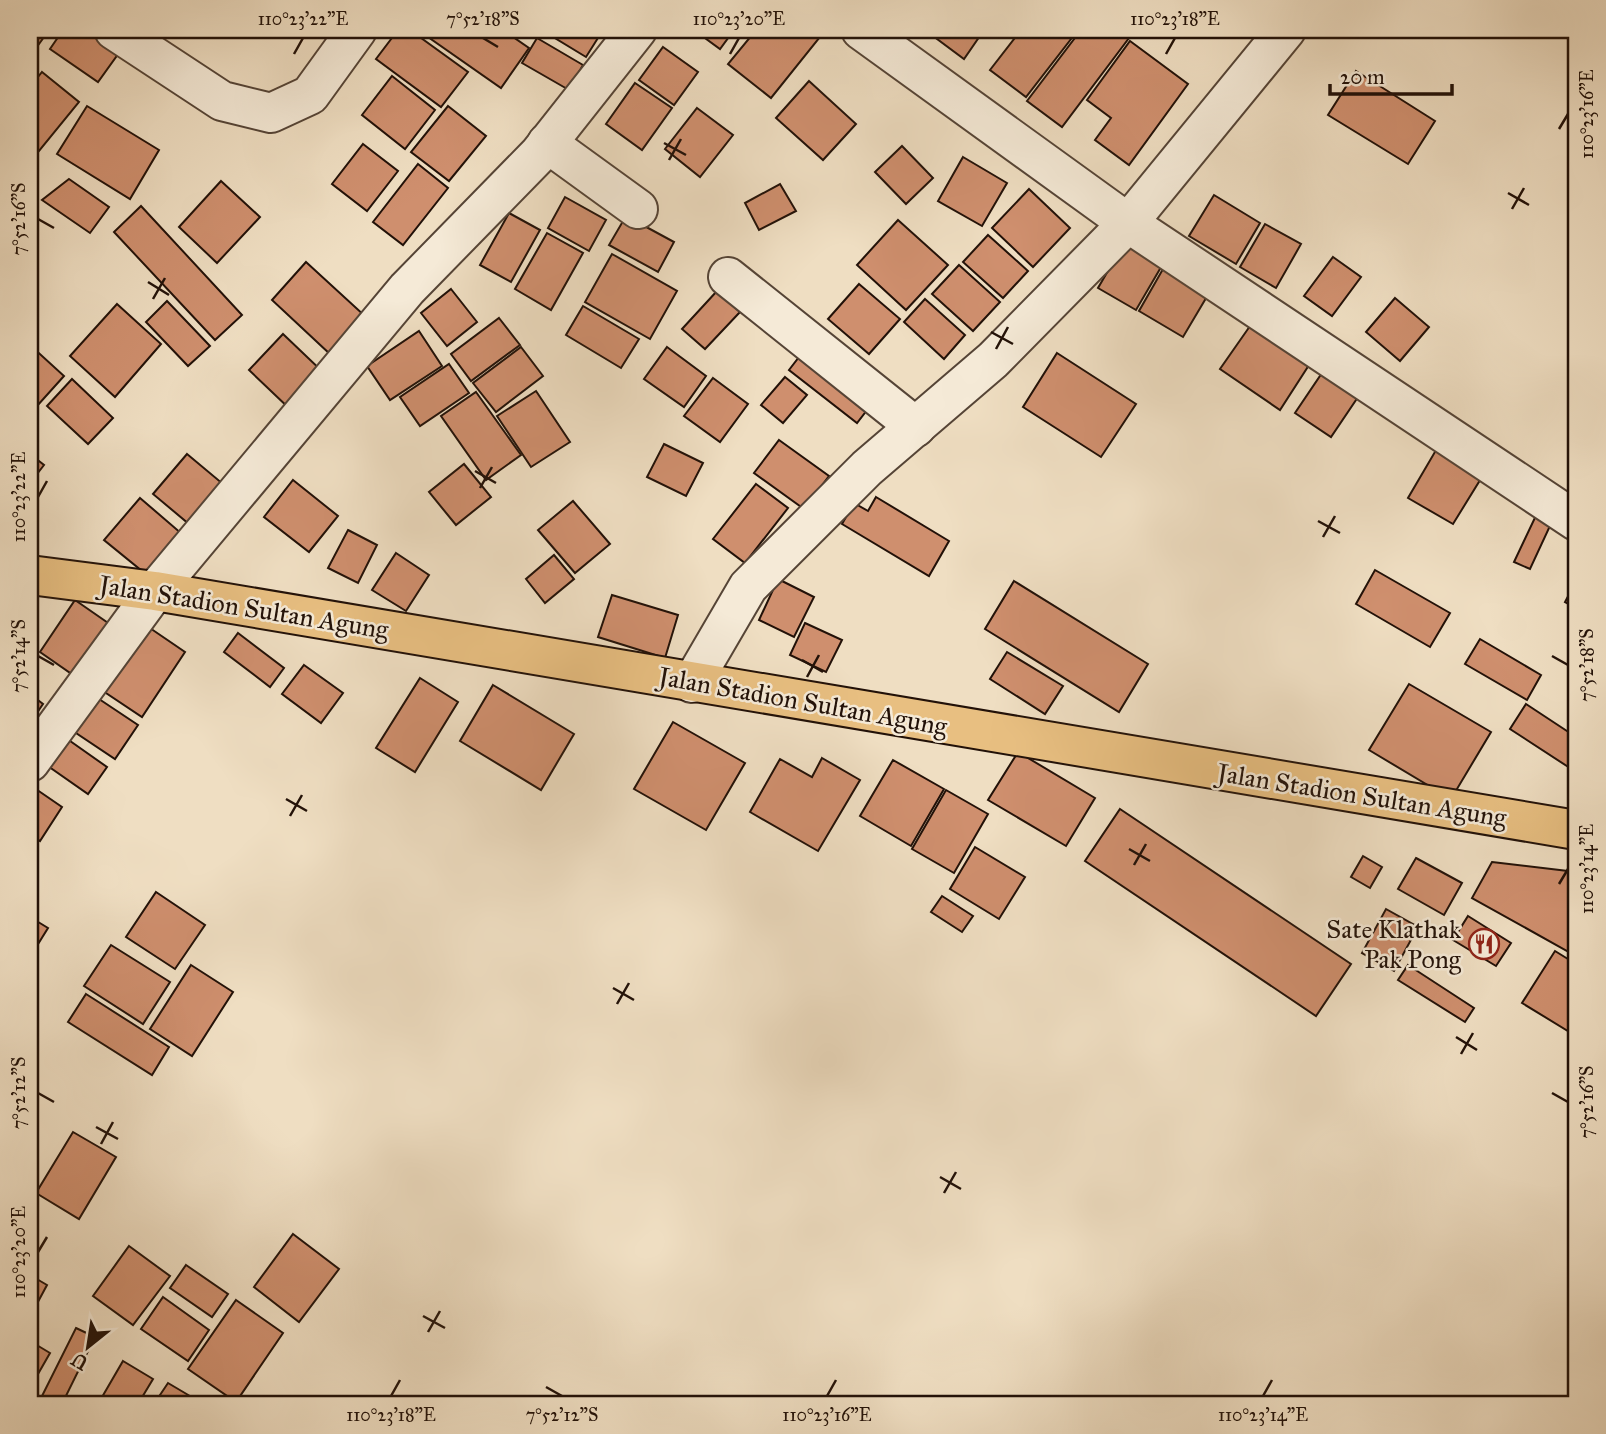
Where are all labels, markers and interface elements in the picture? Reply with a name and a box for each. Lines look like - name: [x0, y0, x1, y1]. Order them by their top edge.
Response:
- text: 110°23'22"E: [258, 8, 348, 30]
- text: 7°52'18"S: [446, 8, 520, 30]
- text: 110°23'20"E: [693, 8, 785, 30]
- text: 110°23'18"E: [1130, 8, 1220, 30]
- scale bar: [1330, 52, 1452, 96]
- text: 20 m: [1340, 64, 1385, 90]
- text: 110°23'16"E: [1576, 69, 1598, 159]
- text: 7°52'16"S: [8, 183, 30, 255]
- text: 110°23'22"E: [8, 452, 30, 542]
- street label: Jalan Stadion Sultan Agung: [94, 568, 392, 646]
- text: 7°52'14"S: [8, 619, 30, 693]
- text: 7°52'18"S: [1576, 628, 1598, 702]
- street label: Jalan Stadion Sultan Agung: [653, 659, 951, 742]
- street label: Jalan Stadion Sultan Agung: [1212, 756, 1510, 834]
- text: 110°23'14"E: [1576, 824, 1598, 914]
- place label: Sate Klathak Pak Pong: [1326, 913, 1462, 975]
- restaurant icon: Sate Klathak Pak Pong: [1467, 927, 1501, 961]
- text: 7°52'12"S: [8, 1057, 30, 1129]
- text: 7°52'16"S: [1576, 1066, 1598, 1138]
- text: 110°23'20"E: [8, 1206, 30, 1298]
- north arrow: [52, 1312, 122, 1382]
- text: U: [67, 1347, 92, 1375]
- text: 110°23'18"E: [346, 1404, 436, 1426]
- text: 7°52'12"S: [526, 1404, 598, 1426]
- text: 110°23'16"E: [782, 1404, 872, 1426]
- text: 110°23'14"E: [1218, 1404, 1308, 1426]

